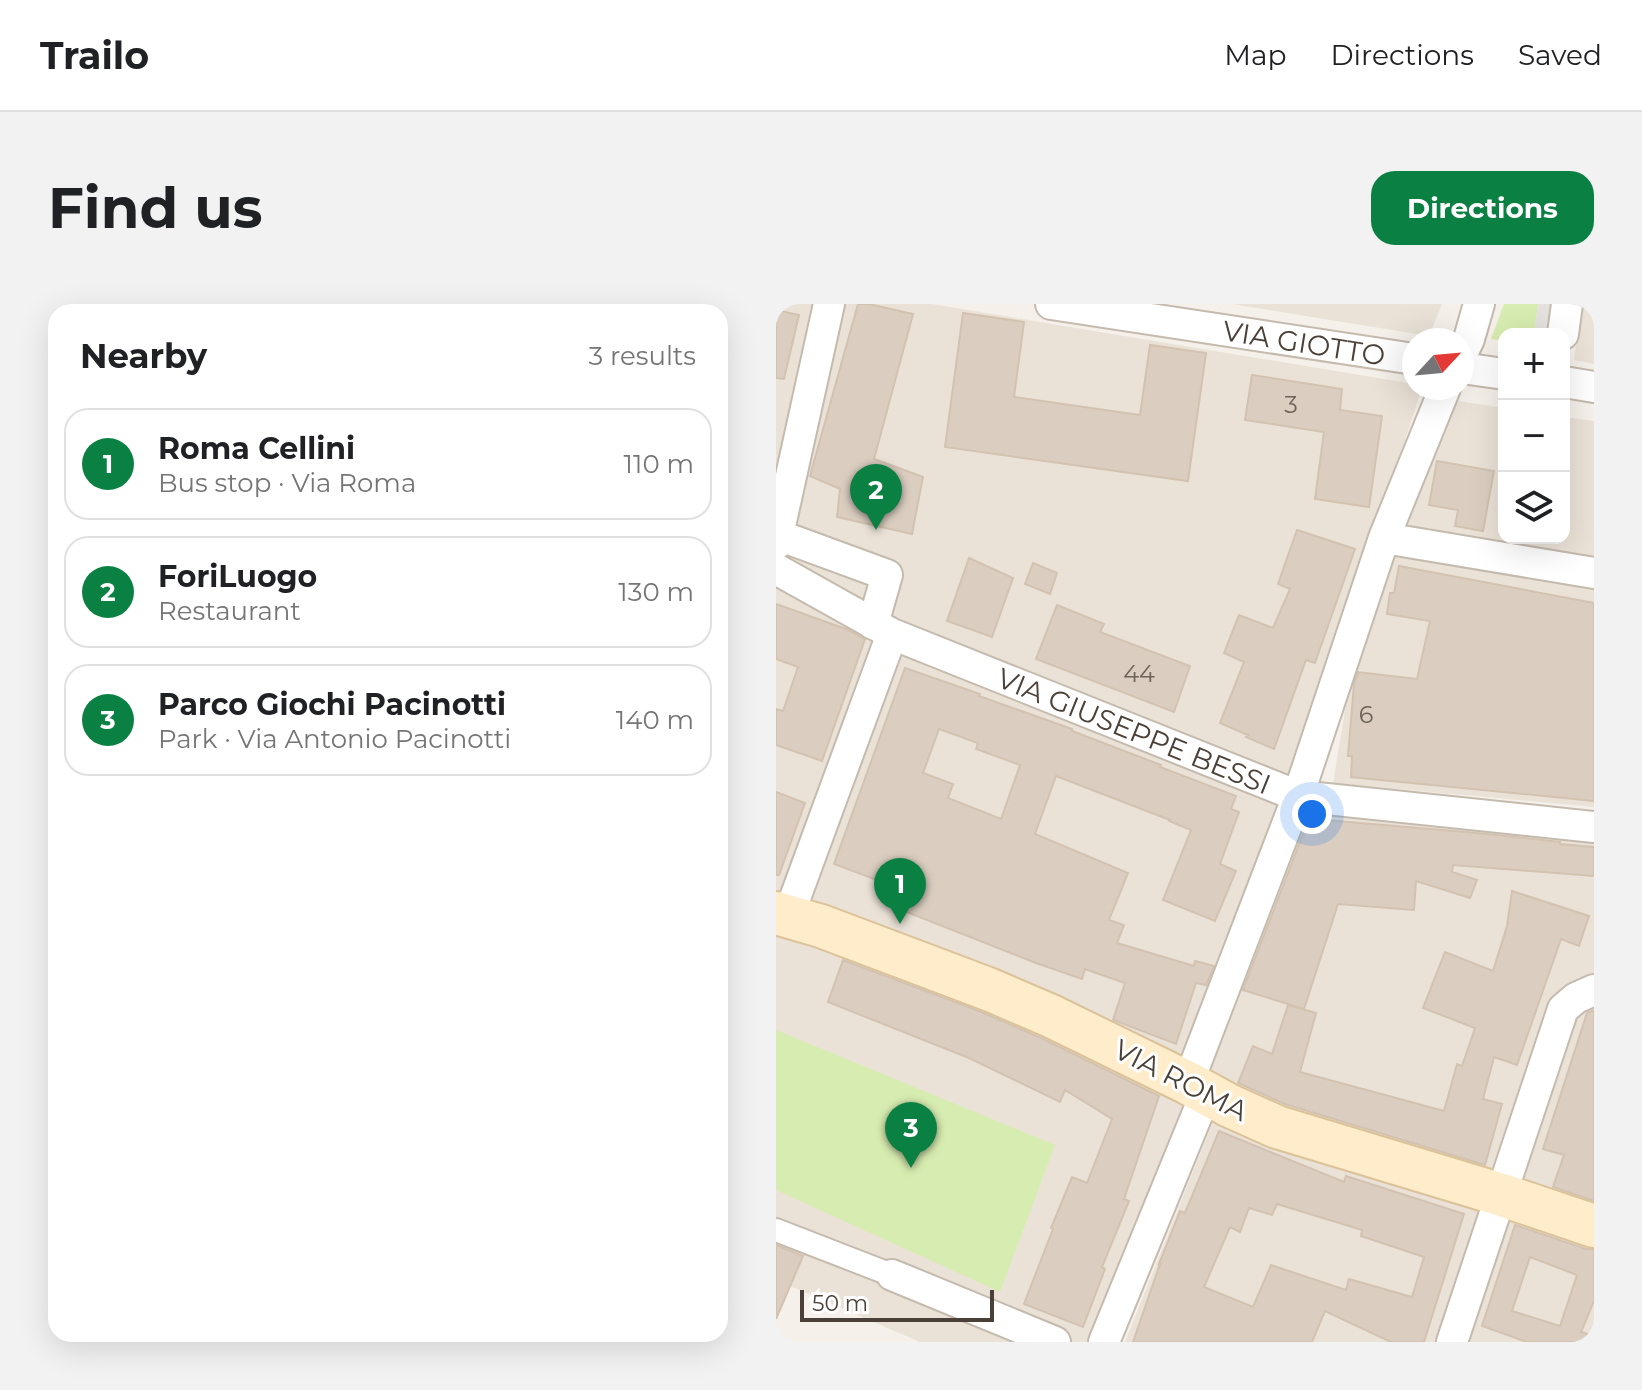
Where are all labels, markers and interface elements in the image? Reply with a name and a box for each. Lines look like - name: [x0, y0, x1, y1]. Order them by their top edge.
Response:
- text: Trailo: [40, 32, 149, 79]
- text: Map: [1224, 38, 1286, 72]
- text: Directions: [1330, 38, 1474, 72]
- text: Saved: [1518, 38, 1602, 72]
- button: Directions: [1371, 171, 1594, 245]
- text: Find us: [48, 174, 262, 242]
- street label: VIA GIOTTO: [1220, 313, 1388, 373]
- north arrow: [1402, 328, 1474, 400]
- map controls: [1498, 328, 1570, 544]
- button: +: [1498, 328, 1570, 400]
- text: Nearby: [80, 335, 207, 377]
- text: 3 results: [589, 340, 696, 372]
- house number: 3: [1284, 390, 1298, 419]
- button: −: [1498, 400, 1570, 472]
- text: Roma Cellini: [158, 430, 355, 467]
- text: 1: [103, 448, 113, 480]
- text: 110 m: [624, 448, 694, 480]
- pin: 2: [850, 464, 902, 530]
- text: Bus stop · Via Roma: [158, 467, 416, 499]
- button: layers: [1498, 472, 1570, 544]
- text: ForiLuogo: [158, 558, 317, 595]
- text: 2: [100, 576, 116, 608]
- text: 130 m: [618, 576, 694, 608]
- text: Restaurant: [158, 595, 301, 627]
- house number: 44: [1123, 659, 1155, 688]
- street label: VIA GIUSEPPE BESSI: [992, 661, 1276, 801]
- text: Parco Giochi Pacinotti: [158, 686, 506, 723]
- house number: 6: [1359, 700, 1373, 729]
- text: 3: [100, 704, 116, 736]
- text: 140 m: [616, 704, 694, 736]
- text: Park · Via Antonio Pacinotti: [158, 723, 511, 755]
- your location: [1292, 794, 1332, 834]
- pin: 1: [874, 858, 926, 924]
- street label: VIA ROMA: [1108, 1032, 1254, 1129]
- pin: 3: [885, 1102, 937, 1168]
- scale bar: [800, 1286, 994, 1322]
- text: 50 m: [812, 1290, 868, 1317]

